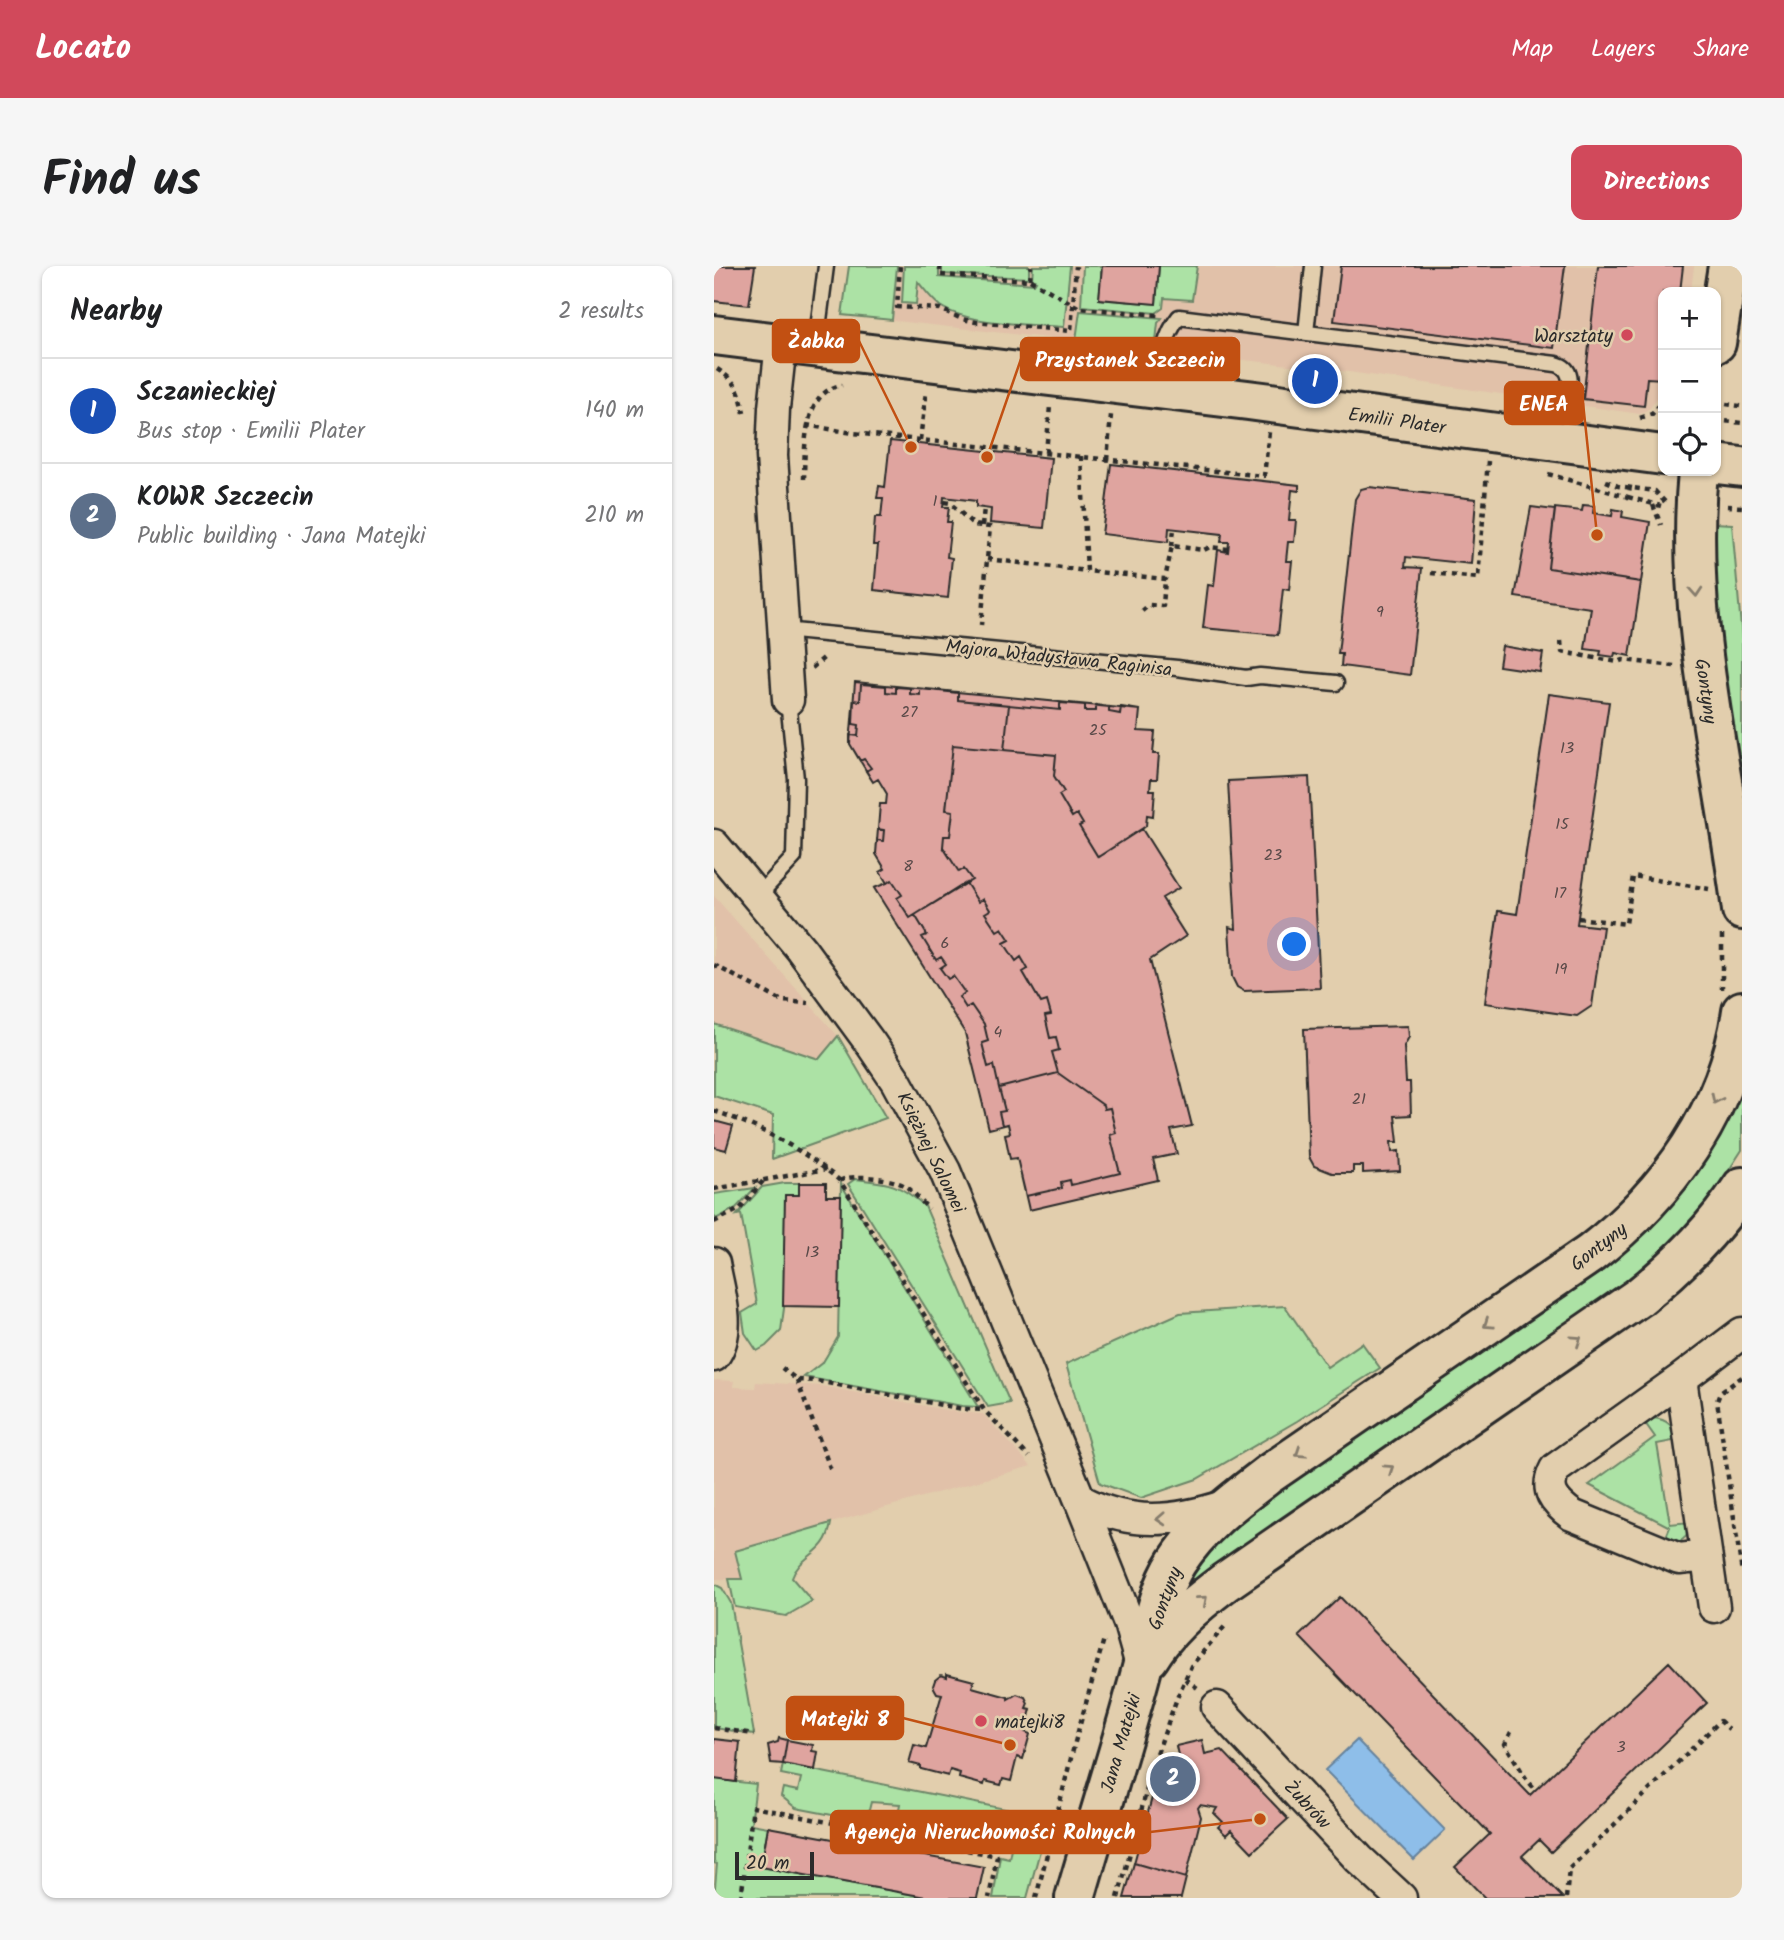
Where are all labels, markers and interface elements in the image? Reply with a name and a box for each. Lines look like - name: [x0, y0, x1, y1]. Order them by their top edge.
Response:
- text: Locato: [35, 23, 131, 76]
- text: Map: [1511, 30, 1553, 69]
- text: Layers: [1591, 30, 1655, 69]
- text: Share: [1693, 30, 1749, 69]
- text: Find us: [42, 143, 200, 221]
- button: Directions: [1571, 145, 1742, 220]
- map controls: [1658, 287, 1721, 476]
- button: +: [1658, 287, 1721, 350]
- text: Nearby: [70, 288, 162, 336]
- text: 2 results: [558, 294, 644, 330]
- callout: Żabka: [773, 320, 859, 362]
- place label: Warsztaty: [1534, 322, 1614, 352]
- text: Żabka: [787, 326, 845, 359]
- marker: Warsztaty: [1619, 327, 1635, 343]
- callout: Przystanek Szczecin: [1021, 338, 1239, 380]
- text: Przystanek Szczecin: [1035, 345, 1225, 378]
- button: −: [1658, 350, 1721, 413]
- pin: 1: [1292, 355, 1338, 407]
- text: Sczanieckiej: [137, 372, 275, 414]
- callout: ENEA: [1505, 382, 1583, 424]
- text: ENEA: [1519, 389, 1569, 422]
- text: 1: [90, 393, 96, 429]
- text: 140 m: [585, 393, 644, 429]
- street label: Emilii Plater: [1346, 400, 1449, 444]
- button: locate: [1658, 413, 1721, 476]
- text: Bus stop · Emilii Plater: [137, 414, 365, 450]
- text: KOWR Szczecin: [137, 477, 313, 519]
- house number: 1: [932, 489, 938, 514]
- text: 2: [86, 498, 100, 534]
- text: 210 m: [584, 498, 644, 534]
- text: Public building · Jana Matejki: [137, 519, 426, 555]
- one-way arrow: [1688, 587, 1703, 598]
- house number: 9: [1376, 600, 1384, 625]
- street label: Majora Władysława Raginisa: [944, 632, 1174, 686]
- street label: Gontyny: [1686, 657, 1725, 727]
- house number: 27: [901, 700, 918, 725]
- house number: 25: [1089, 718, 1108, 743]
- house number: 13: [1560, 736, 1574, 761]
- house number: 15: [1555, 812, 1570, 837]
- house number: 23: [1264, 843, 1282, 868]
- house number: 8: [903, 854, 913, 879]
- house number: 17: [1554, 881, 1567, 906]
- your location: [1277, 927, 1311, 961]
- house number: 6: [941, 931, 949, 956]
- house number: 19: [1555, 957, 1568, 982]
- house number: 4: [994, 1020, 1003, 1045]
- street label: Księżnej Salomei: [888, 1087, 973, 1220]
- house number: 21: [1352, 1087, 1366, 1112]
- one-way arrow: [1710, 1092, 1724, 1104]
- street label: Gontyny: [1564, 1215, 1635, 1280]
- house number: 13: [805, 1240, 819, 1265]
- one-way arrow: [1483, 1316, 1496, 1328]
- one-way arrow: [1569, 1336, 1582, 1348]
- one-way arrow: [1295, 1444, 1308, 1457]
- one-way arrow: [1381, 1465, 1394, 1477]
- one-way arrow: [1155, 1511, 1166, 1526]
- street label: Gontyny: [1141, 1562, 1192, 1635]
- one-way arrow: [1195, 1596, 1208, 1608]
- street label: Jana Matejki: [1093, 1689, 1151, 1797]
- callout: Matejki 8: [787, 1697, 903, 1739]
- text: Matejki 8: [801, 1704, 890, 1737]
- place label: matejki8: [995, 1708, 1065, 1738]
- marker: matejki8: [973, 1713, 989, 1729]
- house number: 3: [1616, 1735, 1626, 1760]
- pin: 2: [1150, 1753, 1196, 1805]
- street label: Żubrów: [1276, 1774, 1338, 1837]
- callout: Agencja Nieruchomości Rolnych: [831, 1811, 1150, 1853]
- text: Agencja Nieruchomości Rolnych: [845, 1817, 1136, 1850]
- scale bar: [735, 1849, 814, 1881]
- text: 20 m: [746, 1849, 789, 1879]

